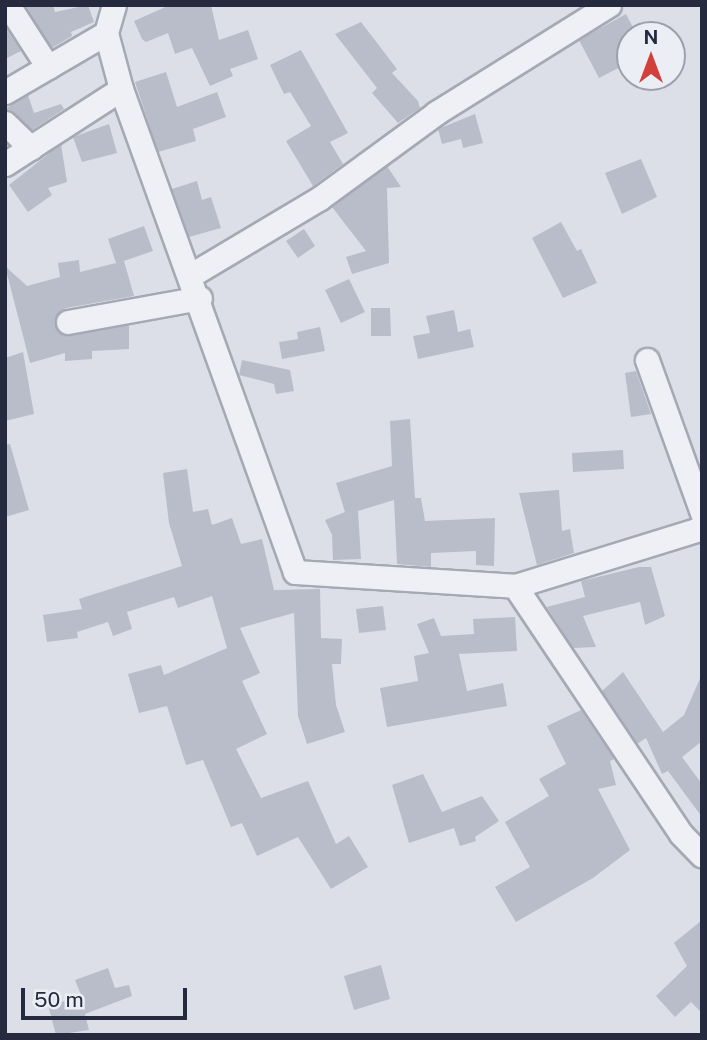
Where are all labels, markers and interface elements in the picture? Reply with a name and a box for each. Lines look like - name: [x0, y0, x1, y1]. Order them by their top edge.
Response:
- north arrow: [616, 21, 686, 91]
- text: N: [644, 26, 658, 48]
- scale bar: [24, 974, 191, 1018]
- text: 50 m: [34, 987, 84, 1012]

